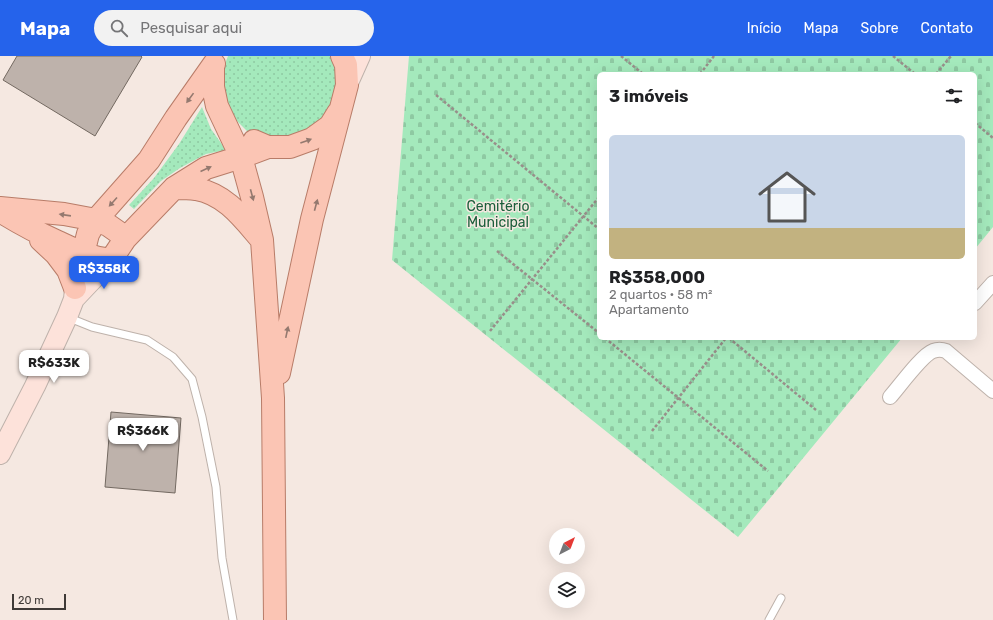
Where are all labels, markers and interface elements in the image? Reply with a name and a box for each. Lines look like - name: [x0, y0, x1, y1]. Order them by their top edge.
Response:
- search box: [94, 10, 374, 46]
- text: Mapa: [20, 17, 70, 40]
- icon: search: [108, 17, 130, 39]
- text: Pesquisar aqui: [140, 19, 242, 37]
- text: Início: [747, 20, 782, 37]
- text: Mapa: [804, 20, 839, 37]
- text: Sobre: [861, 20, 899, 37]
- text: Contato: [921, 20, 973, 37]
- icon: filters: [943, 85, 965, 107]
- text: 3 imóveis: [609, 86, 688, 106]
- one-way arrow: [186, 93, 195, 104]
- one-way arrow: [301, 138, 313, 144]
- icon: home: [751, 161, 823, 233]
- one-way arrow: [201, 166, 212, 172]
- one-way arrow: [249, 189, 255, 201]
- one-way arrow: [108, 197, 117, 207]
- park label: Cemitério Municipal: [466, 198, 530, 231]
- one-way arrow: [313, 199, 319, 211]
- one-way arrow: [59, 212, 71, 218]
- pin: R$358K: [71, 256, 137, 290]
- text: R$358K: [78, 261, 130, 276]
- text: R$358,000: [609, 267, 705, 287]
- text: 2 quartos · 58 m²: [609, 287, 713, 302]
- text: Apartamento: [609, 302, 689, 317]
- one-way arrow: [285, 326, 291, 338]
- pin: R$633K: [21, 350, 87, 384]
- text: R$633K: [28, 355, 80, 370]
- pin: R$366K: [110, 418, 176, 452]
- text: R$366K: [117, 423, 169, 438]
- north arrow: [549, 528, 585, 564]
- map controls: [549, 528, 585, 608]
- button: layers: [549, 572, 585, 608]
- scale bar: [12, 592, 66, 611]
- text: 20 m: [18, 594, 44, 607]

